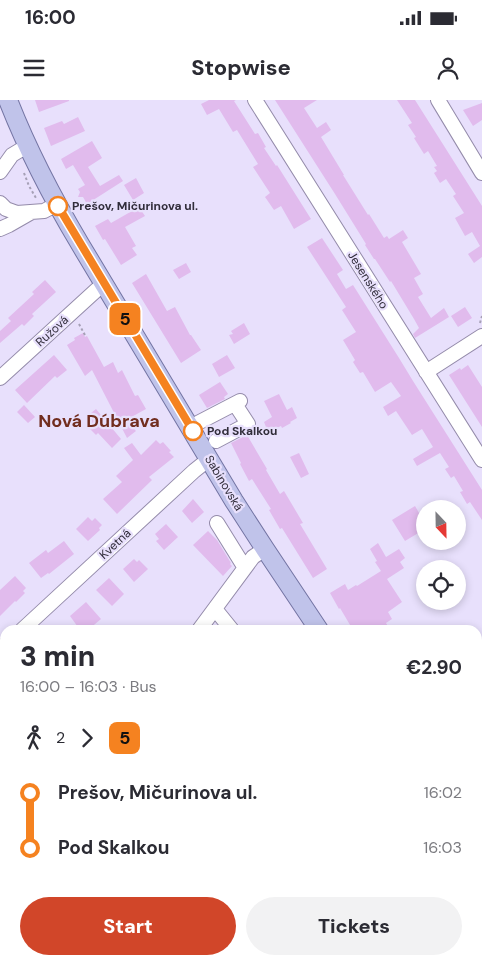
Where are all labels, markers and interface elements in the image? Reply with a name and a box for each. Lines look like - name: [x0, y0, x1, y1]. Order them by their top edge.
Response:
- text: 16:00: [25, 5, 76, 30]
- text: Stopwise: [191, 53, 291, 82]
- icon: menu: [20, 54, 48, 82]
- icon: person: [434, 54, 462, 82]
- marker: Prešov, Mičurinova ul.: [48, 196, 68, 216]
- place label: Prešov, Mičurinova ul.: [72, 198, 198, 214]
- street label: Jesenského: [344, 248, 392, 312]
- line badge: 5: [109, 303, 141, 335]
- text: 5: [119, 307, 131, 331]
- street label: Ružová: [32, 312, 72, 350]
- district label: Nová Dúbrava: [38, 409, 160, 433]
- marker: Pod Skalkou: [183, 421, 203, 441]
- place label: Pod Skalkou: [207, 423, 277, 439]
- street label: Sabinovská: [201, 452, 247, 514]
- north arrow: [416, 500, 466, 550]
- map controls: [416, 500, 466, 610]
- street label: Kvetná: [96, 525, 134, 563]
- button: locate: [416, 560, 466, 610]
- text: 3 min: [20, 638, 95, 675]
- text: €2.90: [406, 655, 462, 680]
- text: 16:00 – 16:03 · Bus: [20, 676, 157, 697]
- icon: walk: [20, 724, 48, 752]
- icon: forward: [73, 724, 101, 752]
- text: 5: [119, 726, 130, 750]
- text: 2: [56, 727, 65, 748]
- text: Prešov, Mičurinova ul.: [58, 780, 257, 805]
- text: 16:02: [424, 782, 462, 803]
- text: Pod Skalkou: [58, 835, 169, 860]
- text: 16:03: [423, 837, 462, 858]
- button: Start: [20, 897, 236, 955]
- button: Tickets: [246, 897, 462, 955]

